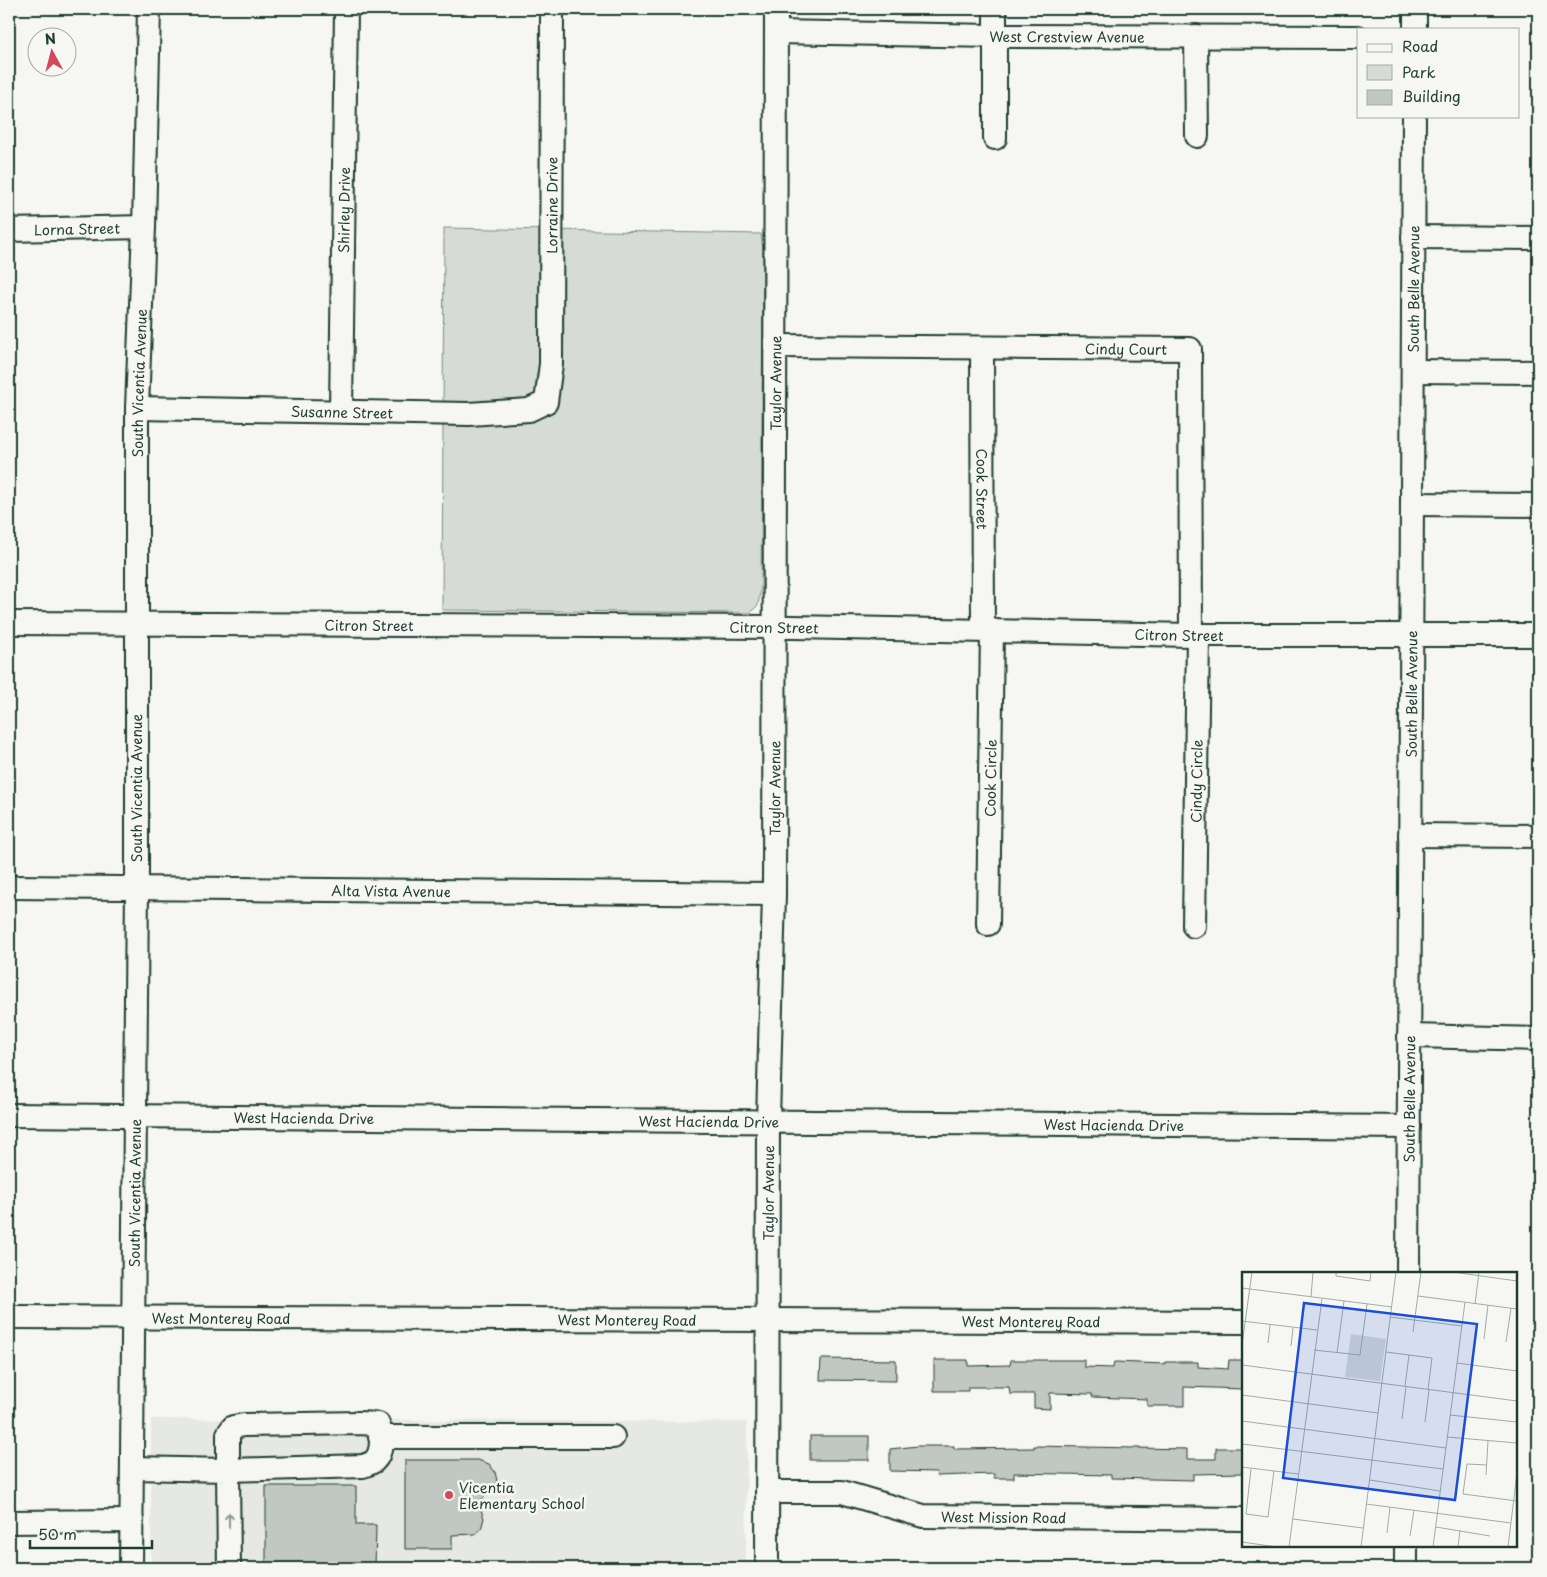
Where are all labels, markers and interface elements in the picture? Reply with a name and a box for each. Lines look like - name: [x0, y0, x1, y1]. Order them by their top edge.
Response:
- street label: West Crestview Avenue: [989, 25, 1145, 47]
- north arrow: [28, 28, 78, 78]
- text: N: [44, 28, 57, 50]
- legend: [1357, 28, 1520, 118]
- text: Road: [1402, 34, 1438, 57]
- text: Park: [1402, 60, 1436, 83]
- text: Building: [1402, 84, 1461, 107]
- street label: Lorraine Drive: [541, 157, 562, 254]
- street label: Shirley Drive: [332, 167, 355, 253]
- street label: Lorna Street: [34, 217, 121, 240]
- street label: South Belle Avenue: [1402, 225, 1424, 353]
- street label: South Vicentia Avenue: [127, 308, 151, 457]
- street label: Taylor Avenue: [765, 335, 786, 431]
- street label: Cindy Court: [1085, 338, 1167, 359]
- street label: Susanne Street: [291, 400, 393, 423]
- street label: Cook Street: [972, 448, 993, 530]
- street label: Citron Street: [324, 614, 414, 636]
- street label: Citron Street: [729, 616, 819, 638]
- street label: Citron Street: [1134, 623, 1224, 646]
- street label: South Belle Avenue: [1400, 630, 1422, 758]
- street label: South Vicentia Avenue: [126, 713, 147, 862]
- street label: Cook Circle: [979, 739, 1001, 817]
- street label: Cindy Circle: [1185, 739, 1207, 823]
- street label: Taylor Avenue: [764, 740, 785, 836]
- street label: Alta Vista Avenue: [331, 879, 451, 902]
- street label: South Belle Avenue: [1398, 1035, 1420, 1163]
- street label: West Hacienda Drive: [234, 1106, 375, 1129]
- street label: West Hacienda Drive: [639, 1110, 780, 1132]
- street label: West Hacienda Drive: [1044, 1113, 1185, 1136]
- street label: South Vicentia Avenue: [123, 1118, 145, 1267]
- street label: Taylor Avenue: [757, 1145, 778, 1241]
- inset map: [1242, 1272, 1517, 1547]
- street label: West Monterey Road: [151, 1307, 291, 1329]
- street label: West Monterey Road: [557, 1309, 697, 1330]
- street label: West Monterey Road: [961, 1310, 1101, 1332]
- place label: Vicentia Elementary School: [459, 1477, 585, 1514]
- marker: Vicentia Elementary School: [443, 1489, 455, 1501]
- street label: West Mission Road: [941, 1506, 1066, 1528]
- one-way arrow: [224, 1512, 234, 1528]
- scale bar: [30, 1517, 152, 1549]
- text: 50 m: [38, 1522, 77, 1545]

